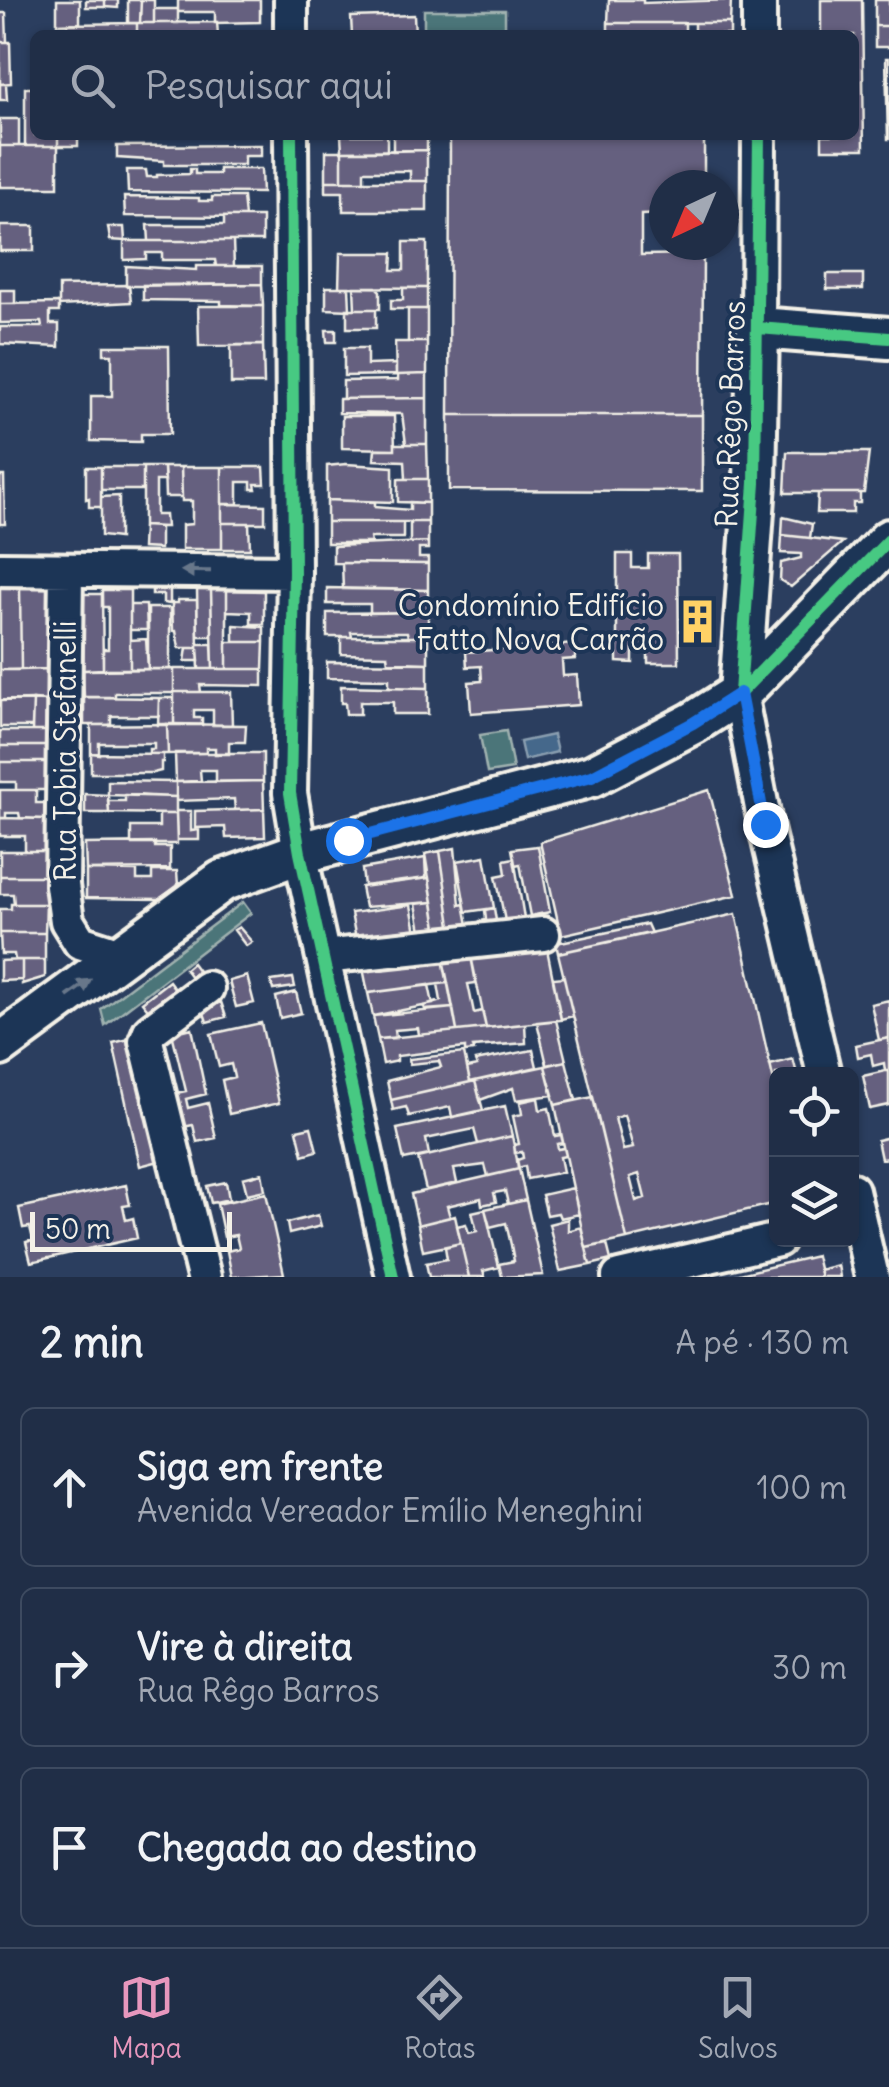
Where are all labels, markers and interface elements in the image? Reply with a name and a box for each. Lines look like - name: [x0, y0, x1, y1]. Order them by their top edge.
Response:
- search box: [30, 30, 859, 140]
- icon: search: [65, 58, 120, 113]
- text: Pesquisar aqui: [145, 62, 393, 109]
- north arrow: [649, 170, 739, 260]
- street label: Rua Rêgo Barros: [707, 300, 753, 528]
- one-way arrow: [180, 563, 212, 579]
- place label: Condomínio Edifício Fatto Nova Carrão: [398, 586, 664, 658]
- building icon: Condomínio Edifício Fatto Nova Carrão: [673, 598, 721, 646]
- street label: Rua Tobia Stefanelli: [46, 620, 84, 882]
- route end: [743, 802, 789, 848]
- route start: [326, 818, 372, 864]
- one-way arrow: [66, 979, 92, 998]
- map controls: [769, 1067, 859, 1247]
- button: locate: [769, 1067, 859, 1157]
- button: layers: [769, 1157, 859, 1247]
- scale bar: [30, 1207, 232, 1252]
- text: 50 m: [45, 1211, 111, 1247]
- text: 2 min: [40, 1316, 144, 1368]
- text: A pé · 130 m: [675, 1322, 849, 1363]
- text: Siga em frente: [137, 1443, 383, 1490]
- icon: ahead: [42, 1460, 97, 1515]
- text: 100 m: [757, 1467, 847, 1508]
- text: Avenida Vereador Emílio Meneghini: [137, 1490, 643, 1531]
- text: Vire à direita: [137, 1623, 353, 1670]
- icon: right: [42, 1640, 97, 1695]
- text: 30 m: [772, 1647, 847, 1688]
- text: Rua Rêgo Barros: [137, 1670, 380, 1711]
- icon: arrive: [42, 1820, 97, 1875]
- text: Chegada ao destino: [137, 1824, 477, 1871]
- tab: Mapa: [111, 1970, 182, 2066]
- tab: Rotas: [404, 1970, 475, 2066]
- tab: Salvos: [698, 1970, 778, 2066]

